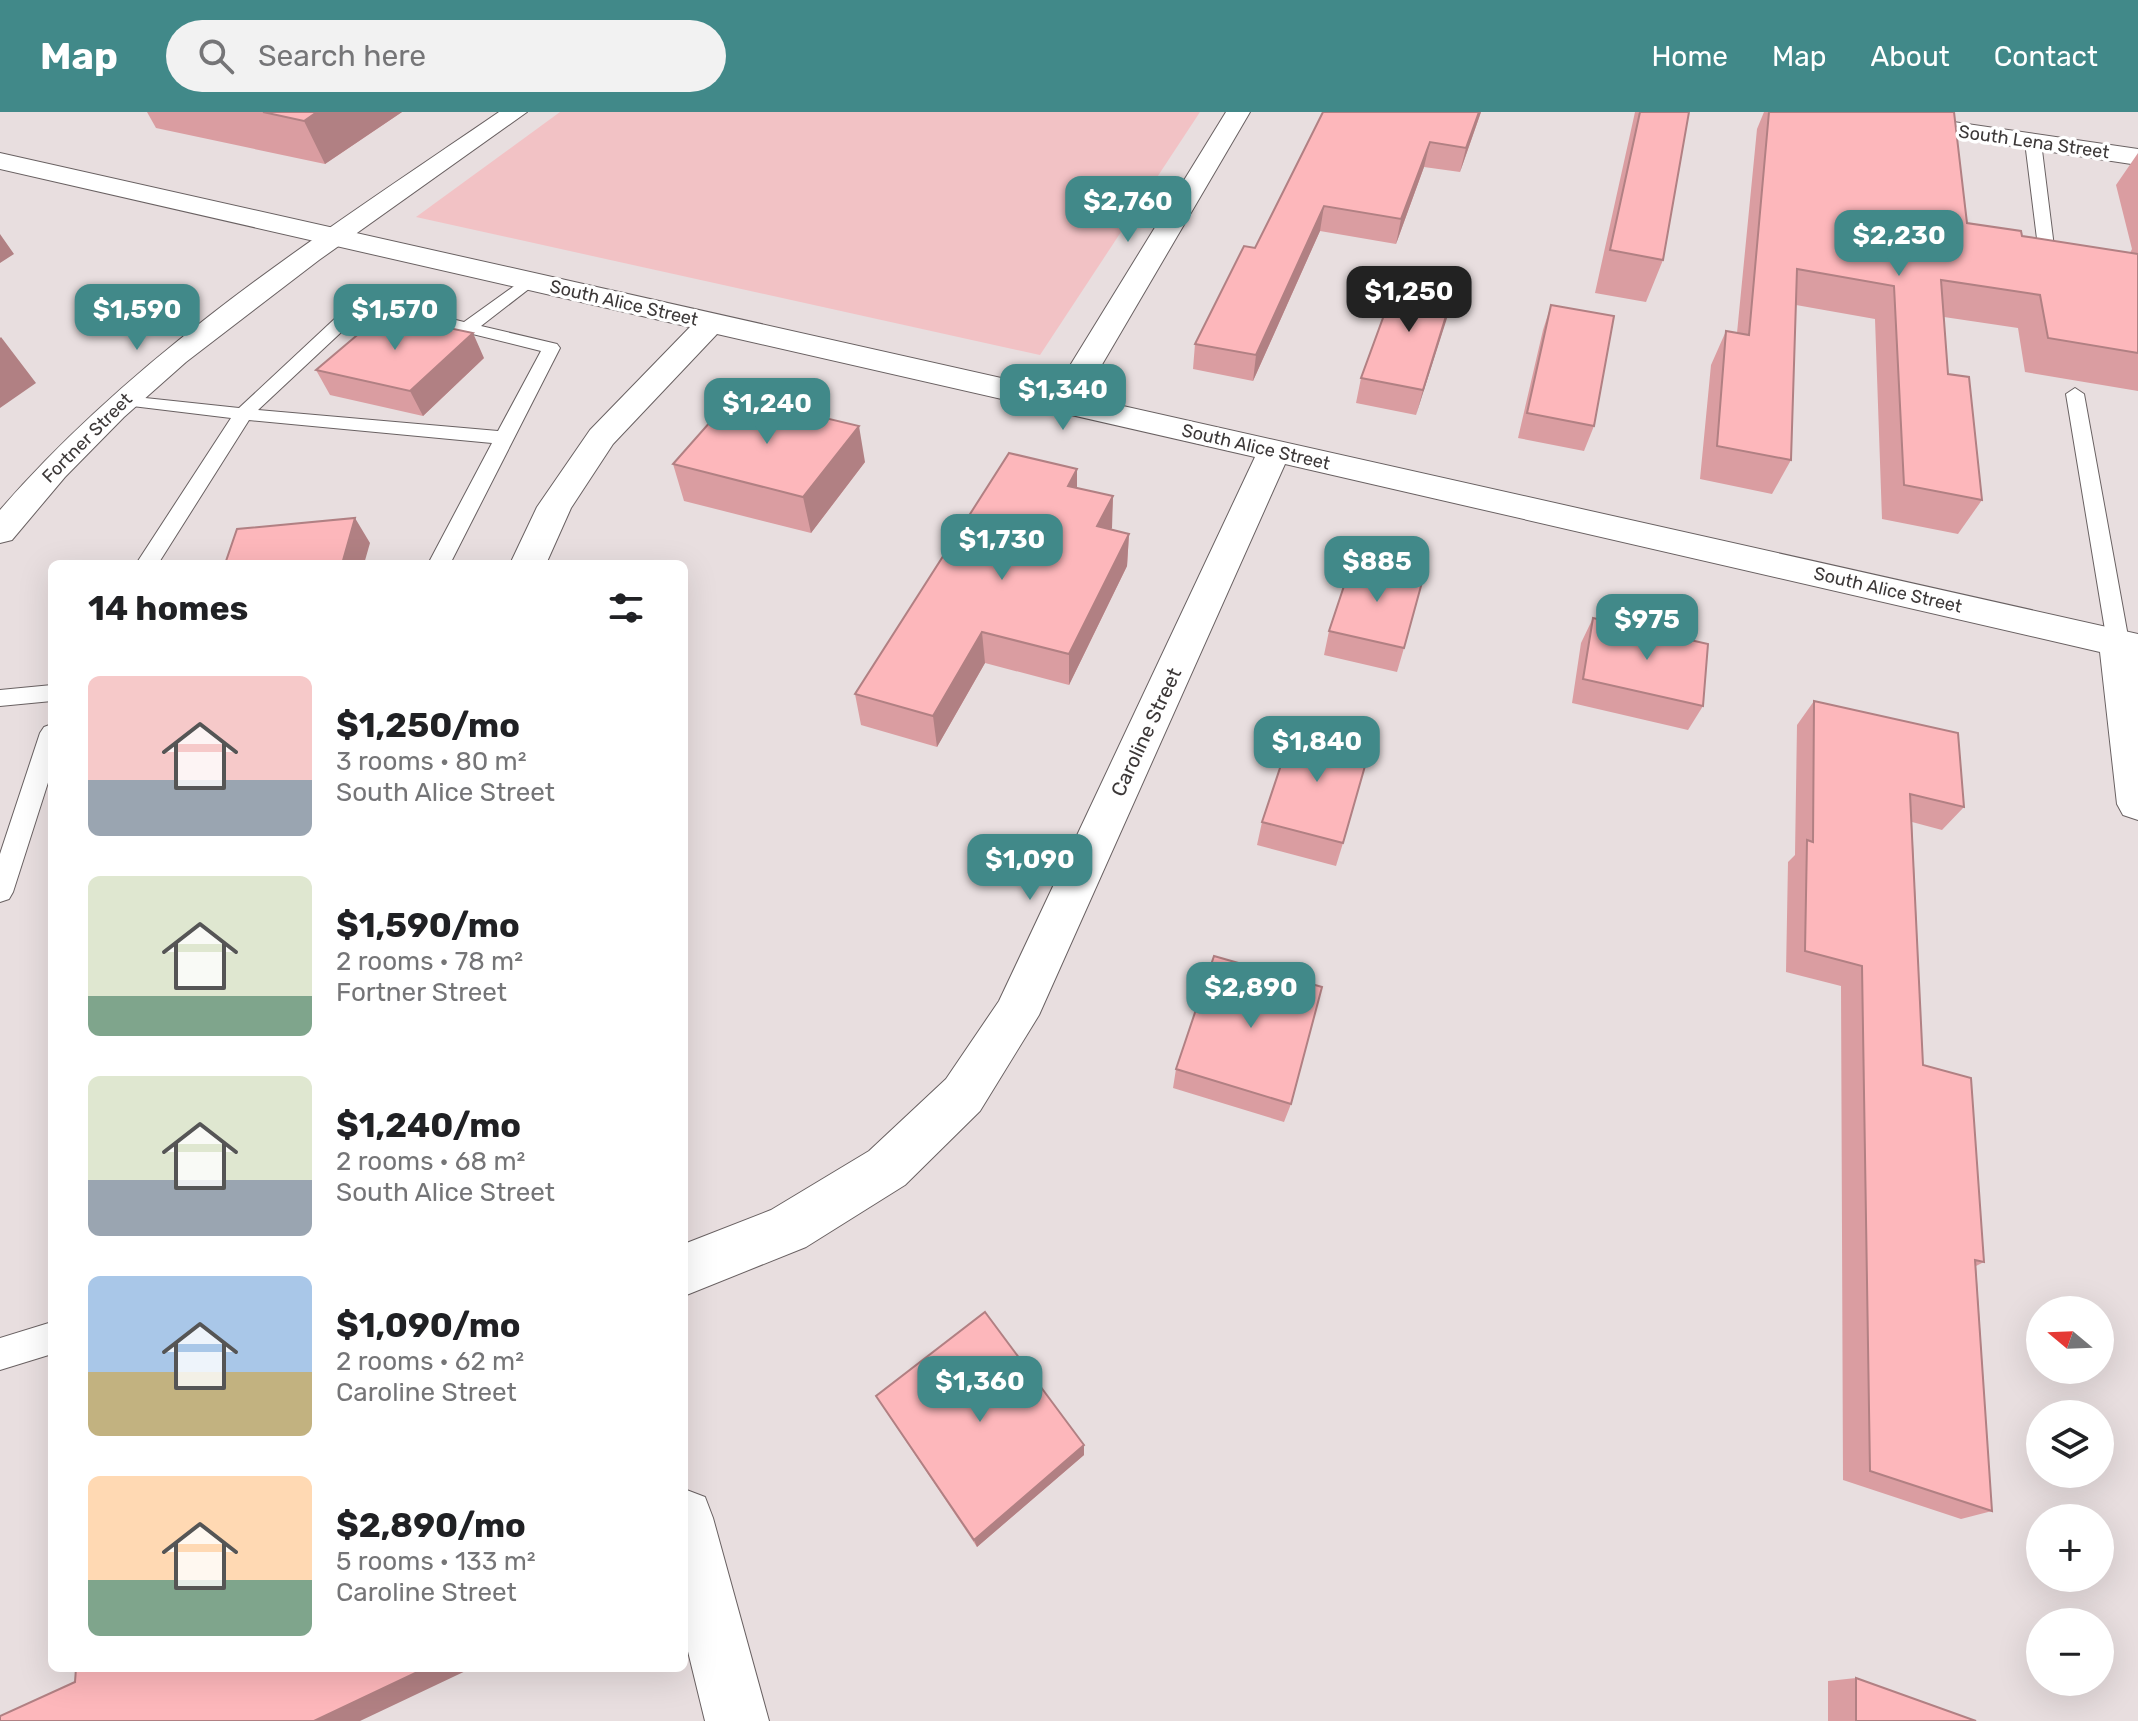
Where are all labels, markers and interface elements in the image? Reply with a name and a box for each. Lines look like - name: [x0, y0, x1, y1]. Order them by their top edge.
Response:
- search box: [166, 20, 726, 92]
- text: Map: [40, 33, 118, 79]
- icon: search: [194, 34, 238, 78]
- text: Search here: [258, 38, 426, 74]
- text: Home: [1651, 40, 1728, 73]
- text: Map: [1772, 40, 1826, 73]
- text: About: [1870, 40, 1950, 73]
- text: Contact: [1994, 40, 2098, 73]
- street label: South Lena Street: [1957, 121, 2111, 163]
- pin: $2,760: [1063, 176, 1193, 244]
- text: $2,760: [1083, 186, 1173, 217]
- pin: $2,230: [1834, 210, 1964, 278]
- text: $2,230: [1852, 220, 1946, 251]
- pin: $1,250: [1344, 266, 1474, 334]
- street label: South Alice Street: [548, 275, 700, 331]
- text: $1,250: [1365, 276, 1453, 307]
- pin: $1,590: [72, 284, 202, 352]
- pin: $1,570: [330, 284, 460, 352]
- text: $1,590: [93, 294, 181, 325]
- text: $1,570: [352, 294, 438, 325]
- pin: $1,340: [998, 364, 1128, 432]
- text: $1,340: [1018, 374, 1108, 405]
- pin: $1,240: [702, 378, 832, 446]
- street label: Fortner Street: [37, 388, 137, 488]
- text: $1,240: [722, 388, 812, 419]
- street label: South Alice Street: [1180, 419, 1332, 475]
- pin: $1,730: [937, 514, 1067, 582]
- text: $1,730: [959, 524, 1045, 555]
- pin: $885: [1330, 536, 1424, 604]
- text: $885: [1342, 546, 1412, 577]
- street label: South Alice Street: [1812, 562, 1964, 618]
- icon: filters: [604, 586, 648, 630]
- text: 14 homes: [88, 588, 248, 629]
- pin: $975: [1600, 594, 1694, 662]
- text: $975: [1614, 604, 1680, 635]
- street label: Caroline Street: [1106, 664, 1186, 800]
- text: $1,250/mo: [336, 705, 520, 746]
- icon: home: [152, 708, 248, 804]
- pin: $1,840: [1252, 716, 1382, 784]
- text: $1,840: [1272, 726, 1362, 757]
- text: 3 rooms · 80 m²: [336, 746, 527, 777]
- text: South Alice Street: [336, 777, 555, 808]
- pin: $1,090: [965, 834, 1095, 902]
- text: $1,090: [985, 844, 1075, 875]
- text: $1,590/mo: [336, 905, 520, 946]
- icon: home: [152, 908, 248, 1004]
- text: 2 rooms · 78 m²: [336, 946, 523, 977]
- pin: $2,890: [1186, 962, 1316, 1030]
- text: $2,890: [1204, 972, 1298, 1003]
- text: Fortner Street: [336, 977, 507, 1008]
- text: $1,240/mo: [336, 1105, 521, 1146]
- icon: home: [152, 1108, 248, 1204]
- text: 2 rooms · 68 m²: [336, 1146, 525, 1177]
- text: South Alice Street: [336, 1177, 555, 1208]
- north arrow: [2026, 1296, 2114, 1384]
- map controls: [2026, 1296, 2114, 1696]
- text: $1,090/mo: [336, 1305, 521, 1346]
- icon: home: [152, 1308, 248, 1404]
- text: 2 rooms · 62 m²: [336, 1346, 524, 1377]
- pin: $1,360: [915, 1356, 1045, 1424]
- text: $1,360: [935, 1366, 1025, 1397]
- text: Caroline Street: [336, 1377, 517, 1408]
- button: layers: [2026, 1400, 2114, 1488]
- button: +: [2026, 1504, 2114, 1592]
- text: $2,890/mo: [336, 1505, 526, 1546]
- icon: home: [152, 1508, 248, 1604]
- text: 5 rooms · 133 m²: [336, 1546, 536, 1577]
- text: Caroline Street: [336, 1577, 517, 1608]
- button: −: [2026, 1608, 2114, 1696]

